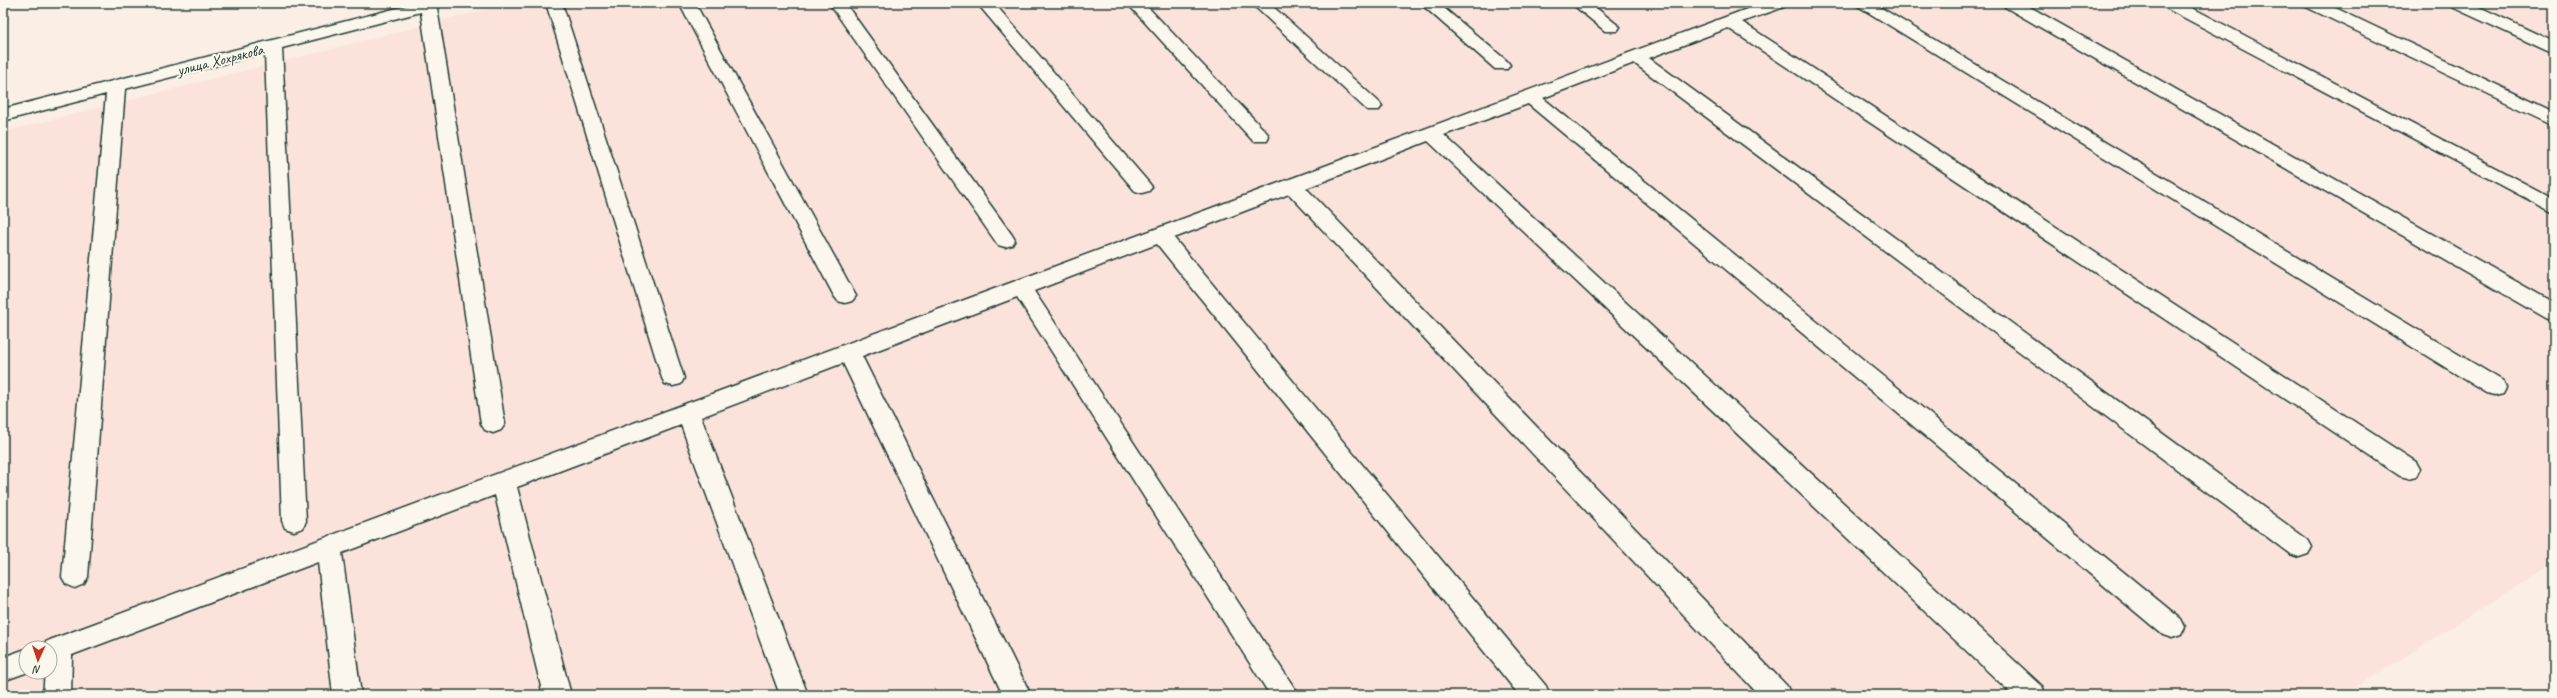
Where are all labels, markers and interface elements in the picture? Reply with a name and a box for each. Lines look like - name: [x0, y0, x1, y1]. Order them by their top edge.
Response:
- street label: улица Хохрякова: [174, 39, 266, 81]
- north arrow: [18, 640, 58, 680]
- text: N: [32, 663, 41, 677]

